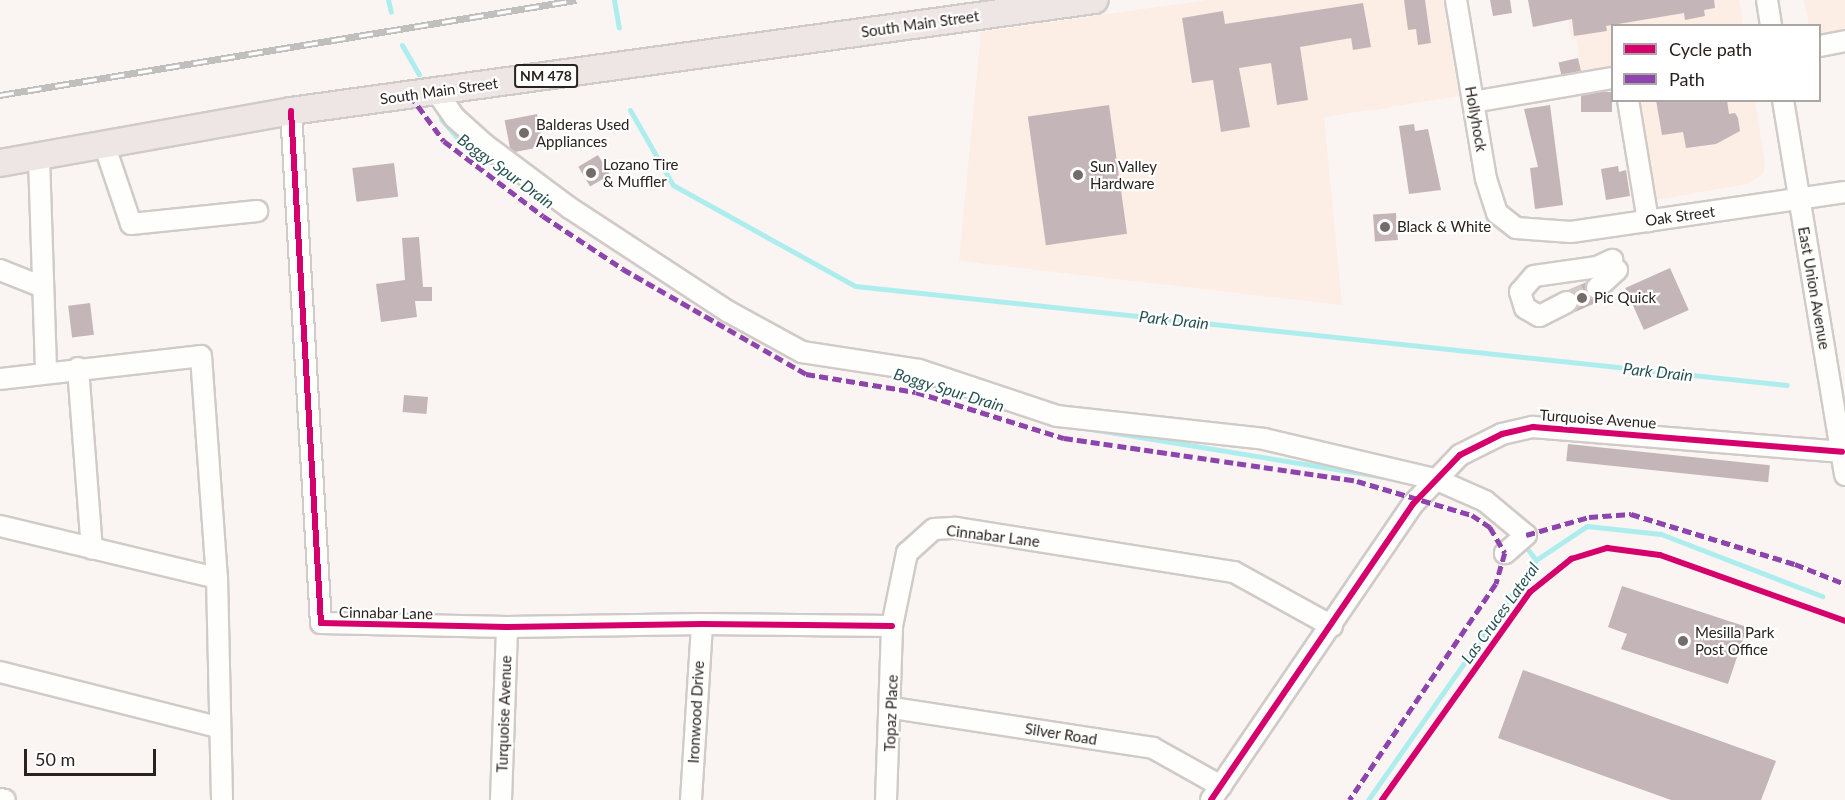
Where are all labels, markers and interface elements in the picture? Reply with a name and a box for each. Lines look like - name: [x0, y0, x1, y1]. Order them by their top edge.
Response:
- street label: South Main Street: [860, 7, 980, 41]
- legend: [1611, 24, 1821, 102]
- text: Cycle path: [1669, 38, 1752, 60]
- road number: NM 478: [513, 65, 579, 87]
- text: Path: [1669, 68, 1705, 90]
- street label: South Main Street: [379, 74, 499, 108]
- street label: Hollyhock: [1461, 85, 1491, 153]
- place label: Balderas Used Appliances: [536, 115, 630, 150]
- marker: Balderas Used Appliances: [517, 126, 531, 140]
- water label: Boggy Spur Drain: [454, 129, 558, 213]
- place label: Lozano Tire & Muffler: [603, 155, 679, 190]
- place label: Sun Valley Hardware: [1090, 157, 1158, 192]
- marker: Lozano Tire & Muffler: [584, 166, 598, 180]
- marker: Sun Valley Hardware: [1071, 168, 1085, 182]
- street label: Oak Street: [1644, 202, 1716, 230]
- place label: Black & White: [1397, 218, 1491, 236]
- marker: Black & White: [1378, 220, 1392, 234]
- street label: East Union Avenue: [1794, 225, 1834, 351]
- place label: Pic Quick: [1594, 289, 1656, 307]
- marker: Pic Quick: [1575, 291, 1589, 305]
- water label: Park Drain: [1138, 307, 1210, 333]
- water label: Park Drain: [1622, 359, 1694, 385]
- water label: Boggy Spur Drain: [891, 364, 1007, 416]
- street label: Turquoise Avenue: [1539, 406, 1657, 432]
- street label: Cinnabar Lane: [945, 521, 1041, 551]
- water label: Las Cruces Lateral: [1457, 559, 1543, 667]
- street label: Cinnabar Lane: [339, 603, 433, 623]
- place label: Mesilla Park Post Office: [1695, 623, 1774, 658]
- marker: Mesilla Park Post Office: [1676, 634, 1690, 648]
- street label: Turquoise Avenue: [493, 655, 515, 773]
- street label: Ironwood Drive: [684, 660, 708, 764]
- street label: Topaz Place: [881, 674, 901, 752]
- street label: Silver Road: [1023, 719, 1099, 749]
- scale bar: [27, 737, 159, 775]
- text: 50 m: [35, 748, 75, 770]

